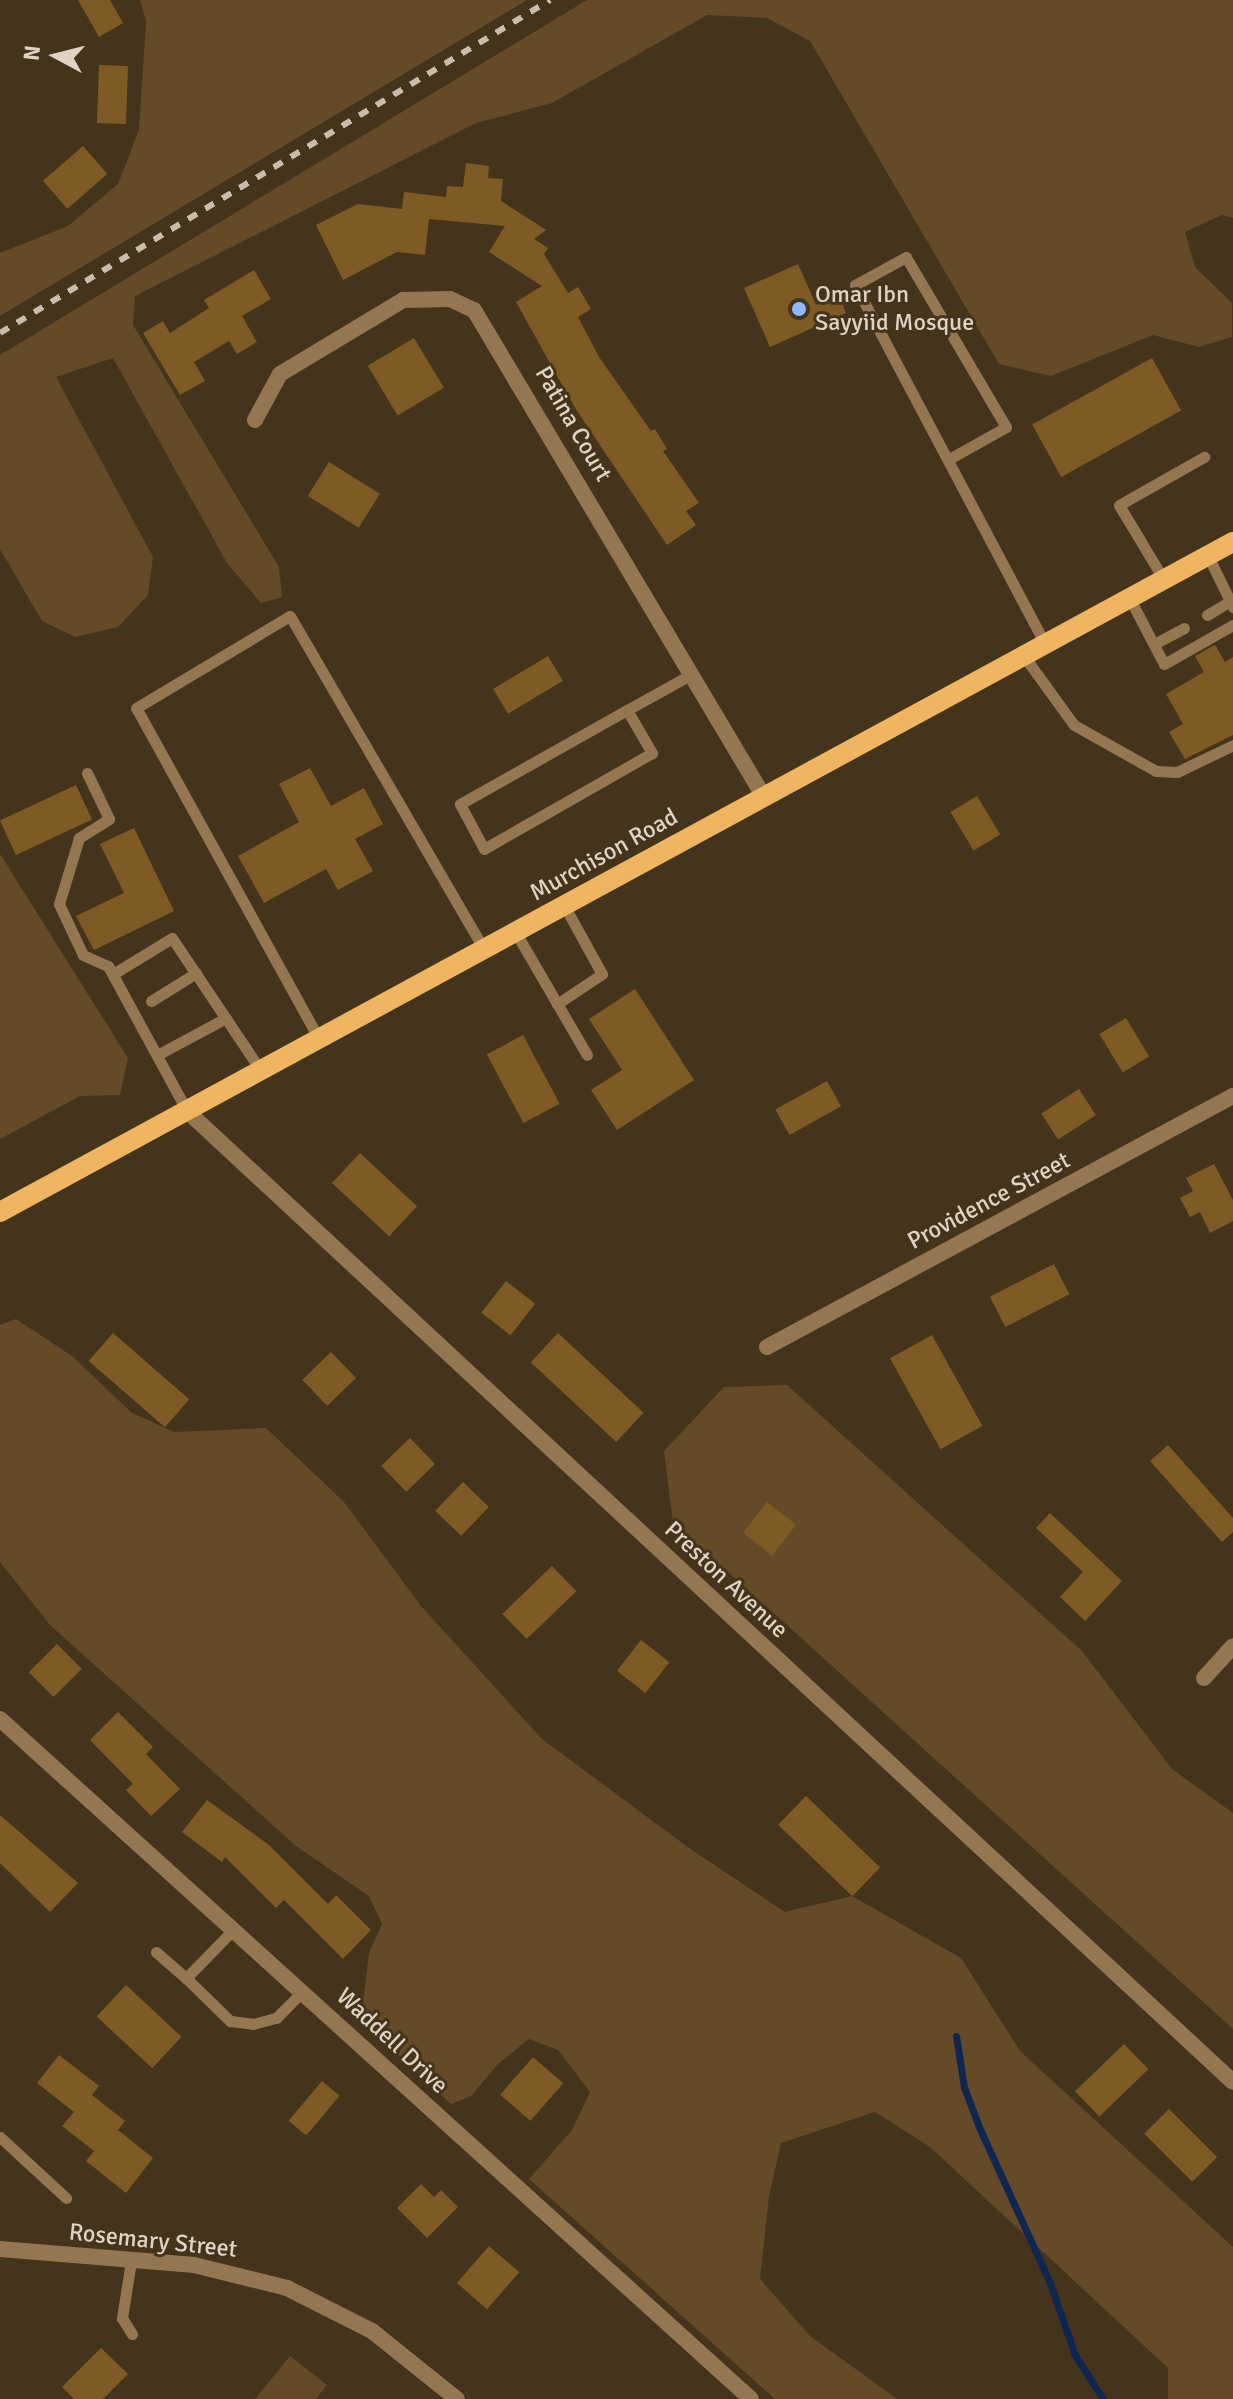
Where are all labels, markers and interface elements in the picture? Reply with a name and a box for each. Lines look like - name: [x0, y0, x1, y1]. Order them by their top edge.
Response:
- north arrow: [16, 16, 96, 96]
- text: N: [17, 44, 46, 62]
- place label: Omar Ibn Sayyiid Mosque: [815, 281, 974, 337]
- marker: Omar Ibn Sayyiid Mosque: [790, 300, 808, 318]
- street label: Patina Court: [528, 361, 618, 487]
- street label: Murchison Road: [525, 803, 683, 907]
- street label: Providence Street: [903, 1146, 1075, 1256]
- street label: Preston Avenue: [658, 1516, 794, 1644]
- street label: Waddell Drive: [330, 1982, 454, 2100]
- street label: Rosemary Street: [68, 2218, 238, 2264]

